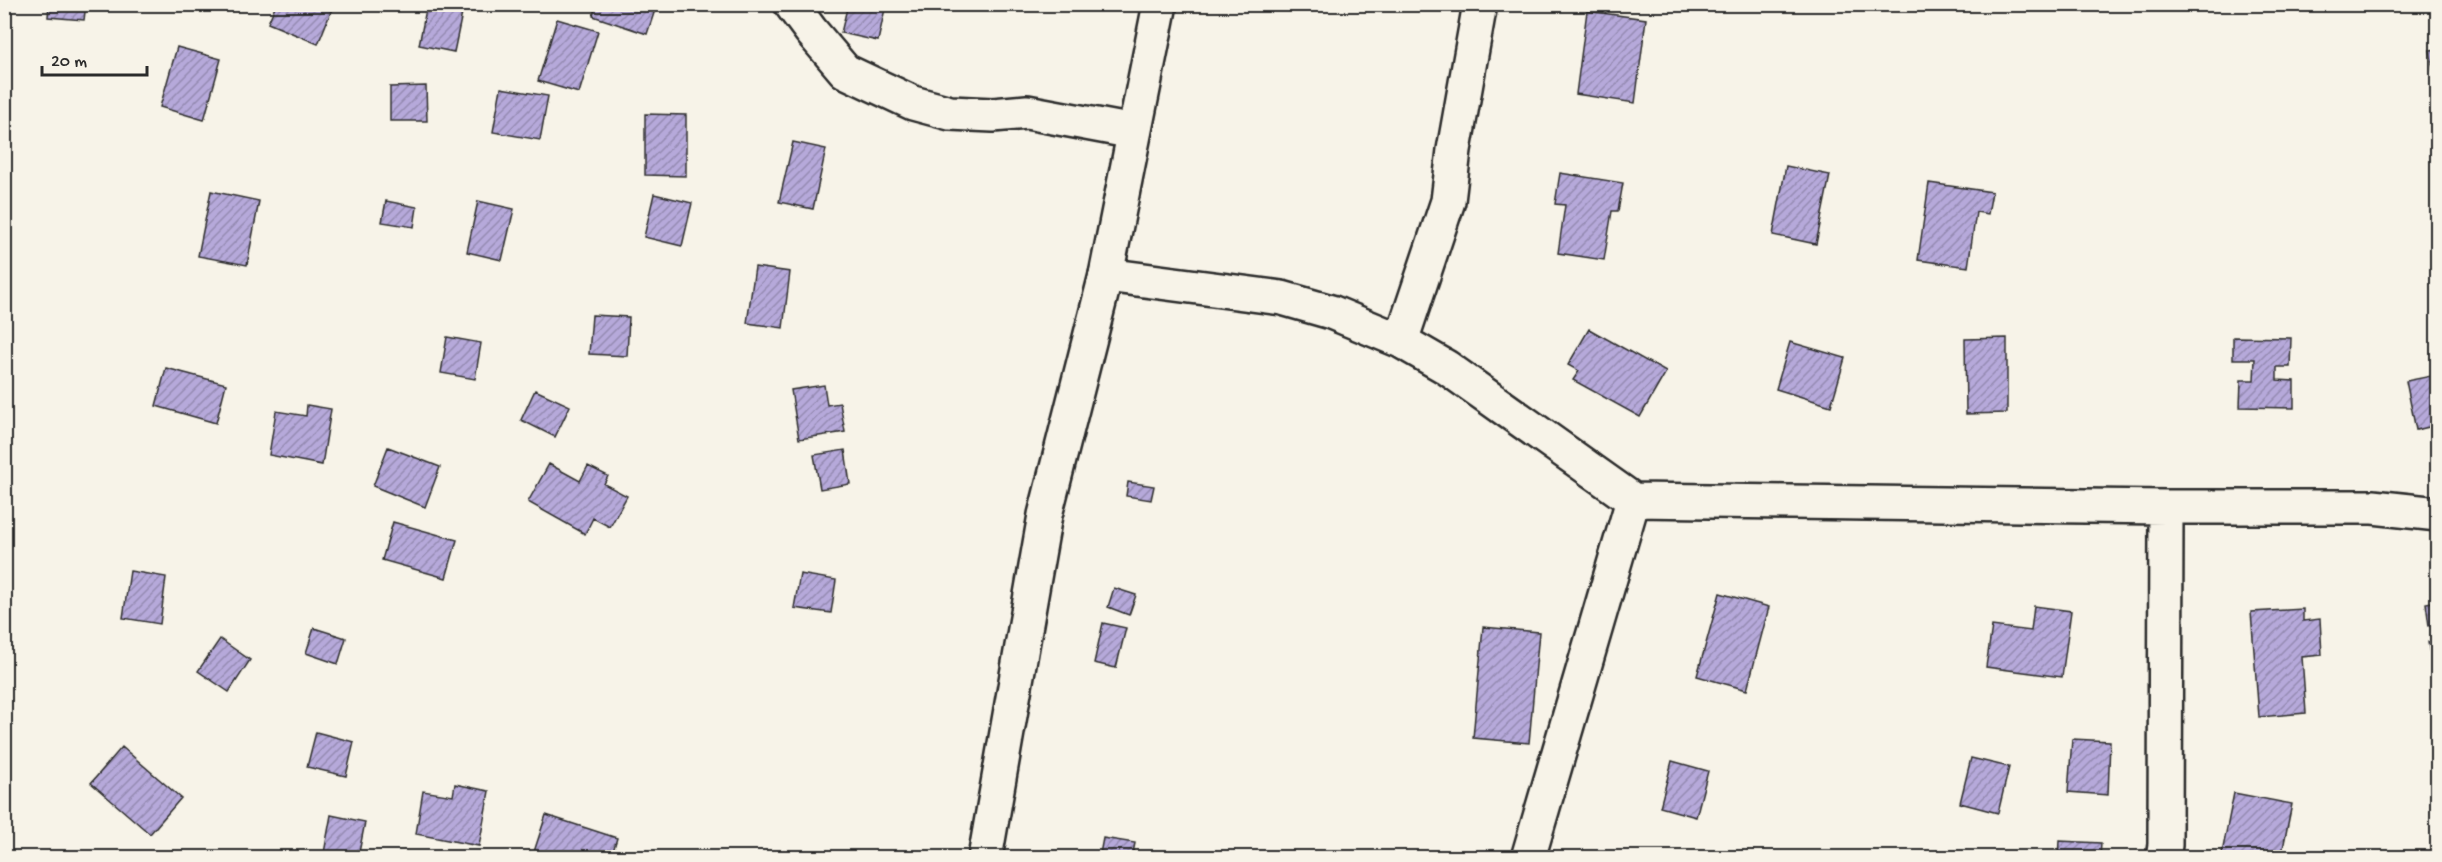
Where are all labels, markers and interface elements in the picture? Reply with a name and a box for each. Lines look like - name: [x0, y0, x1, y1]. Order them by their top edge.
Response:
- scale bar: [42, 39, 147, 77]
- text: 20 m: [51, 52, 87, 73]

